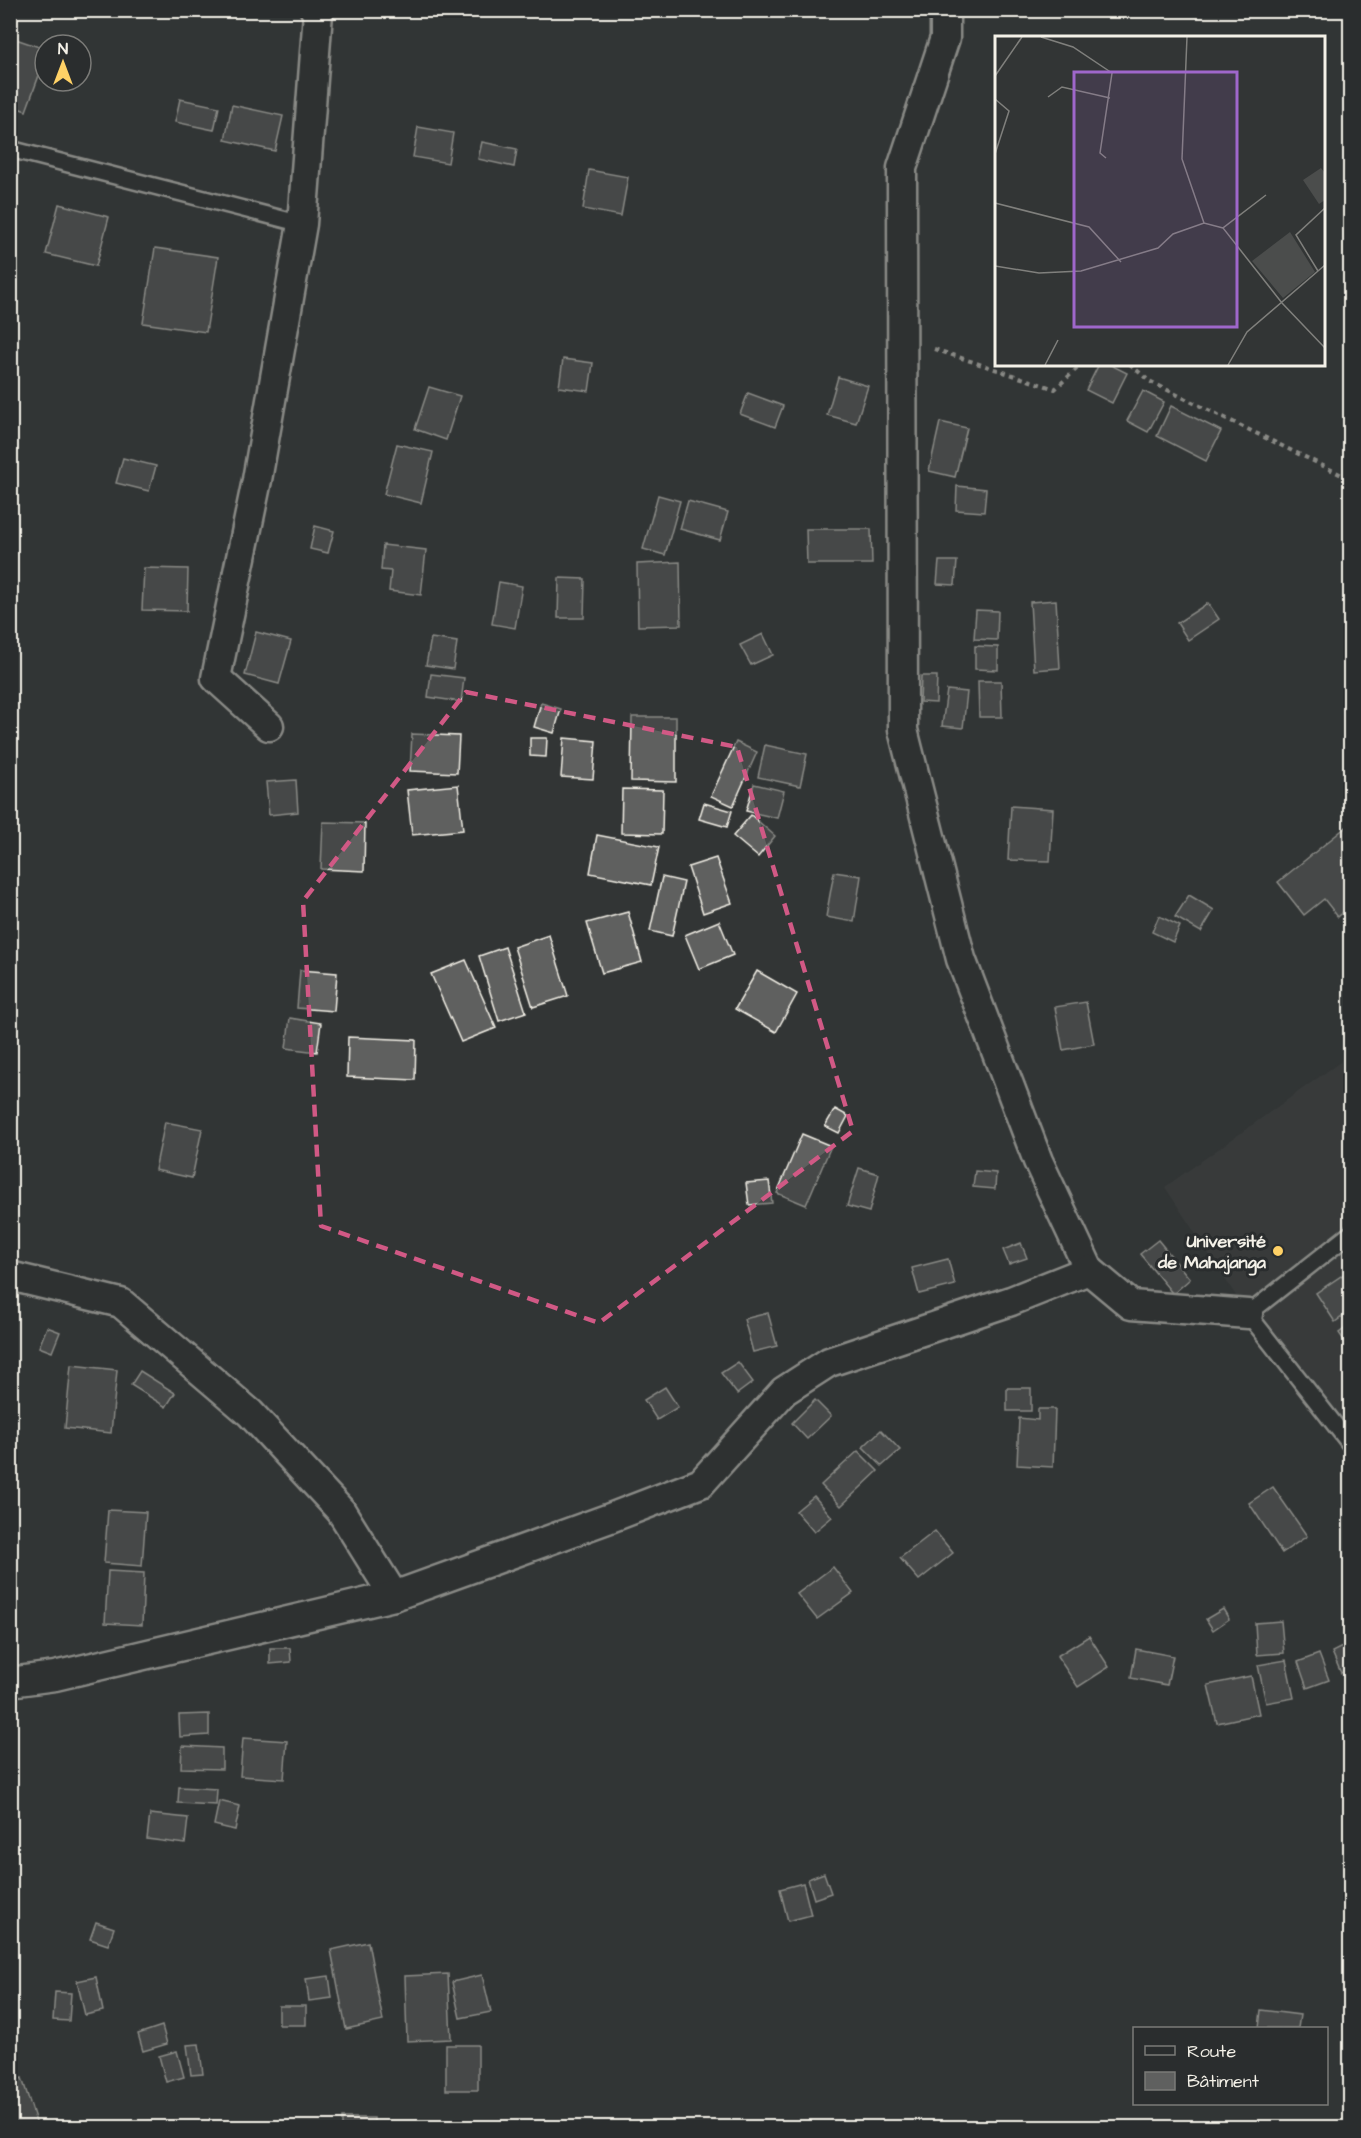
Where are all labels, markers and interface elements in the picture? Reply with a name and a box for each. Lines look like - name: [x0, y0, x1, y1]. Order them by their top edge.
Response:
- north arrow: [33, 33, 93, 93]
- inset map: [995, 36, 1325, 366]
- text: N: [58, 38, 68, 60]
- place label: Université de Mahajanga: [1157, 1229, 1267, 1276]
- marker: Université de Mahajanga: [1271, 1244, 1285, 1258]
- legend: [1133, 2027, 1328, 2105]
- text: Route: [1187, 2039, 1236, 2064]
- text: Bâtiment: [1187, 2069, 1260, 2094]

